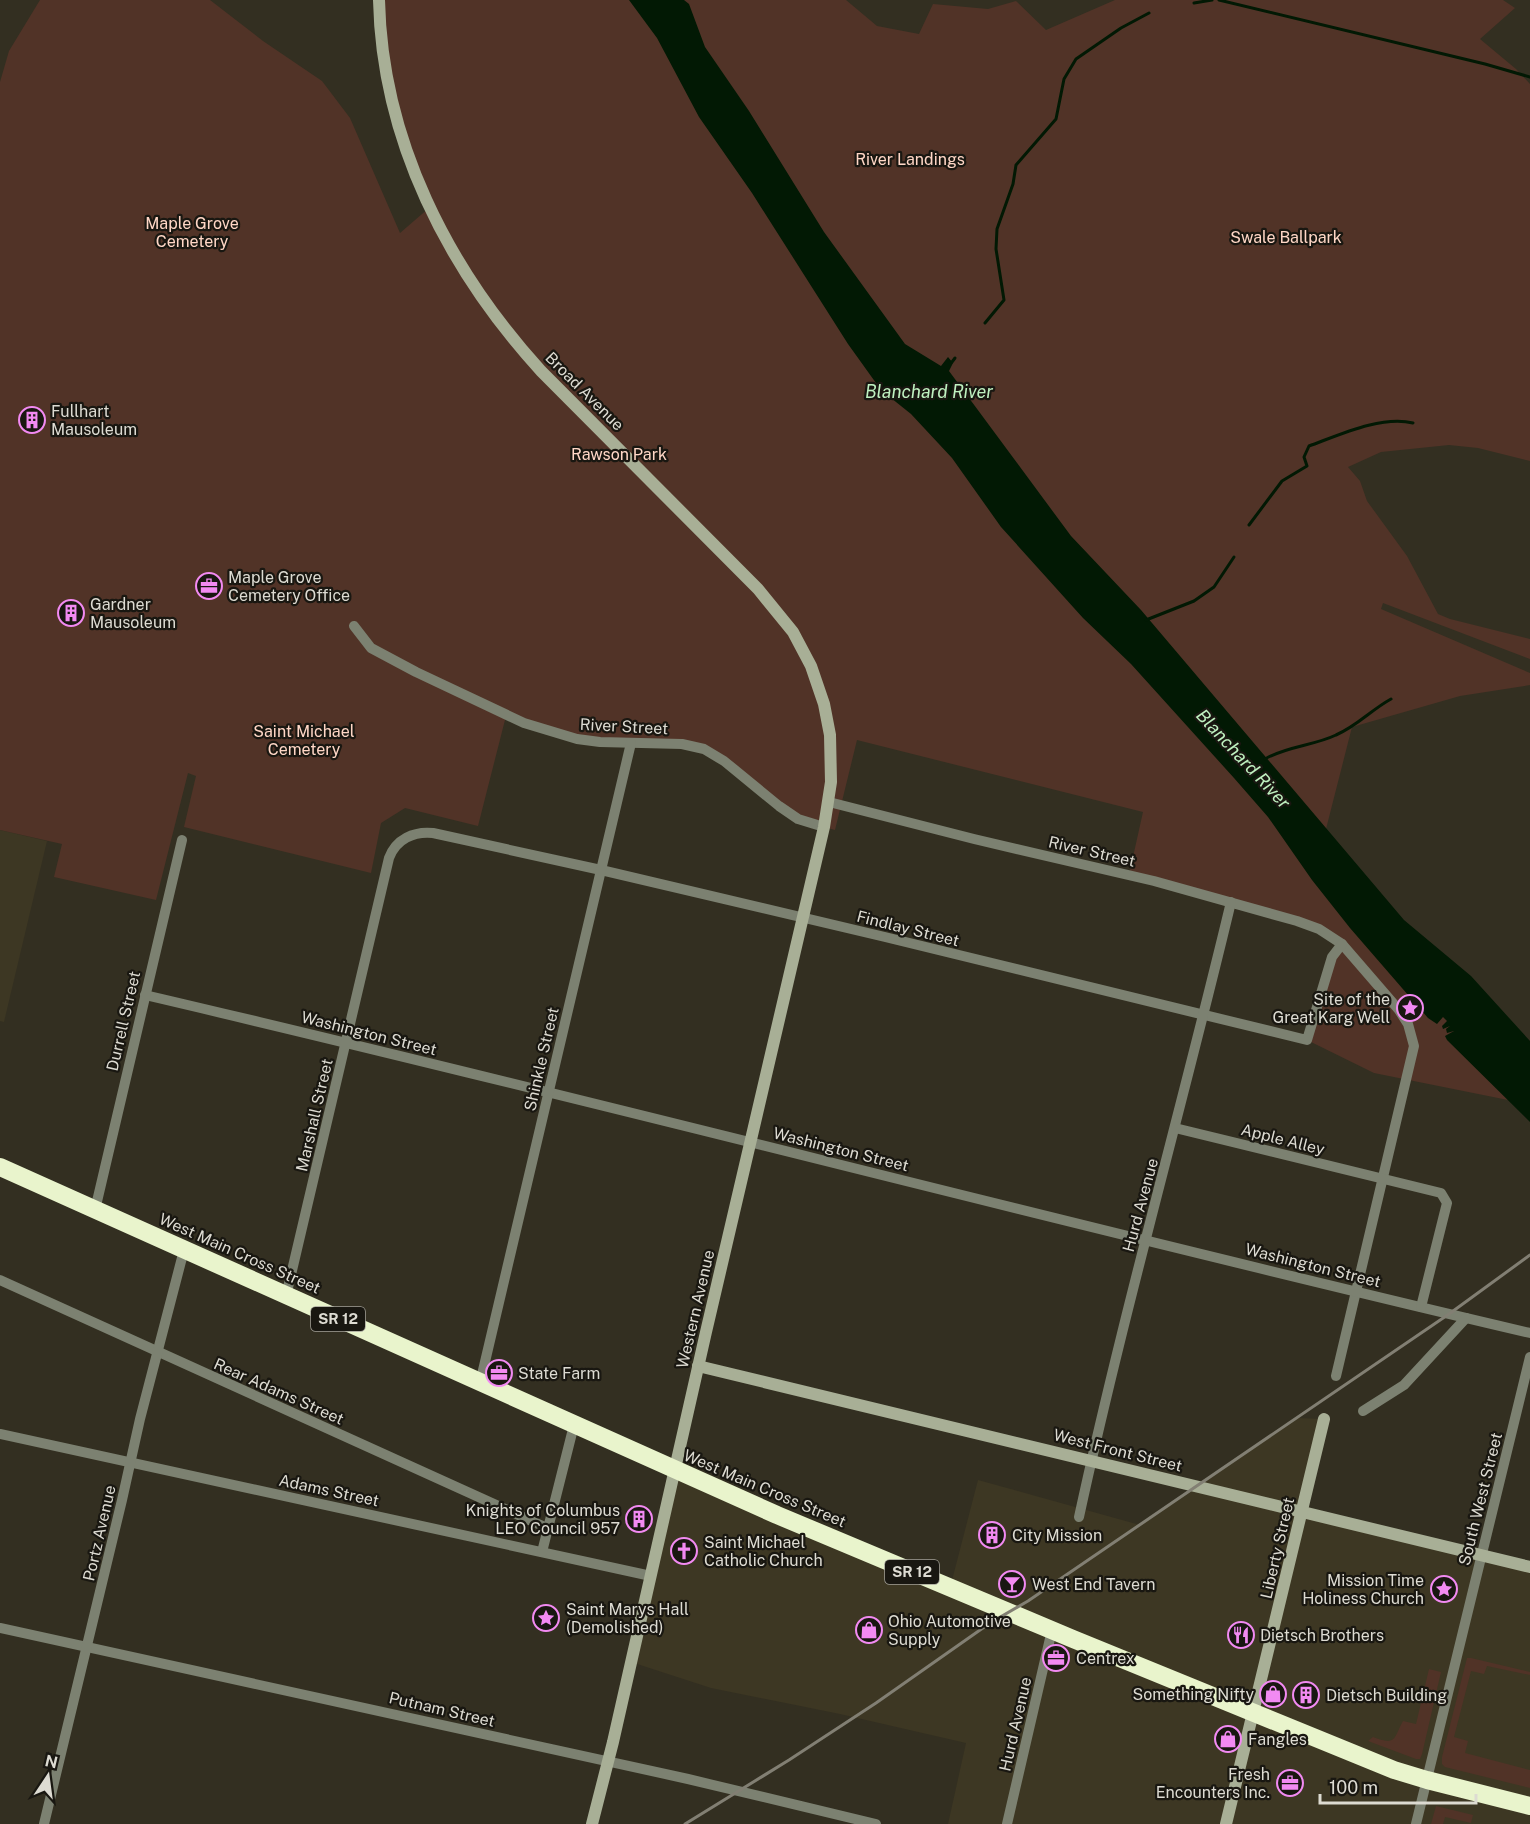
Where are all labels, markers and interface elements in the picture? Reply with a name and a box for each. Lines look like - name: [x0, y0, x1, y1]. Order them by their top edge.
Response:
- park label: River Landings: [855, 150, 965, 169]
- park label: Maple Grove Cemetery: [145, 214, 239, 251]
- park label: Swale Ballpark: [1230, 228, 1342, 247]
- street label: Broad Avenue: [542, 348, 628, 434]
- water label: Blanchard River: [865, 381, 993, 402]
- place label: Fullhart Mausoleum: [51, 402, 137, 439]
- building icon: Fullhart Mausoleum: [17, 405, 47, 435]
- park label: Rawson Park: [571, 445, 667, 464]
- place label: Maple Grove Cemetery Office: [228, 568, 350, 605]
- office icon: Maple Grove Cemetery Office: [194, 571, 224, 601]
- place label: Gardner Mausoleum: [90, 595, 176, 632]
- building icon: Gardner Mausoleum: [56, 598, 86, 628]
- water label: Blanchard River: [1192, 705, 1295, 813]
- street label: River Street: [579, 715, 669, 738]
- park label: Saint Michael Cemetery: [253, 722, 355, 759]
- street label: River Street: [1047, 832, 1137, 871]
- street label: Findlay Street: [855, 907, 961, 950]
- street label: Durrell Street: [103, 969, 144, 1073]
- place label: Site of the Great Karg Well: [1272, 990, 1390, 1027]
- place icon: Site of the Great Karg Well: [1395, 993, 1425, 1023]
- street label: Shinkle Street: [520, 1005, 563, 1113]
- street label: Washington Street: [299, 1007, 439, 1060]
- street label: Marshall Street: [292, 1057, 337, 1173]
- street label: Apple Alley: [1239, 1120, 1327, 1159]
- street label: Washington Street: [771, 1123, 911, 1176]
- street label: Hurd Avenue: [1119, 1156, 1162, 1254]
- street label: West Main Cross Street: [156, 1209, 323, 1298]
- street label: Washington Street: [1243, 1239, 1383, 1292]
- street label: Western Avenue: [673, 1248, 718, 1370]
- road number: SR 12: [311, 1307, 365, 1331]
- street label: Rear Adams Street: [211, 1354, 347, 1429]
- office icon: State Farm: [484, 1358, 514, 1388]
- place label: State Farm: [518, 1364, 600, 1383]
- street label: West Front Street: [1052, 1425, 1184, 1476]
- street label: South West Street: [1455, 1431, 1506, 1568]
- street label: West Main Cross Street: [681, 1446, 849, 1531]
- street label: Adams Street: [277, 1471, 381, 1510]
- street label: Portz Avenue: [79, 1483, 120, 1583]
- street label: Liberty Street: [1257, 1496, 1298, 1601]
- place label: Knights of Columbus LEO Council 957: [465, 1501, 620, 1538]
- building icon: Knights of Columbus LEO Council 957: [624, 1504, 654, 1534]
- building icon: City Mission: [977, 1520, 1007, 1550]
- place label: City Mission: [1012, 1526, 1102, 1545]
- place label: Saint Michael Catholic Church: [704, 1533, 823, 1570]
- church icon: Saint Michael Catholic Church: [669, 1536, 699, 1566]
- road number: SR 12: [885, 1560, 939, 1584]
- bar icon: West End Tavern: [997, 1569, 1027, 1599]
- place label: Mission Time Holiness Church: [1302, 1571, 1424, 1608]
- place icon: Mission Time Holiness Church: [1429, 1574, 1459, 1604]
- place label: West End Tavern: [1032, 1575, 1156, 1594]
- place label: Saint Marys Hall (Demolished): [566, 1600, 689, 1637]
- place icon: Saint Marys Hall (Demolished): [531, 1603, 561, 1633]
- place label: Ohio Automotive Supply: [888, 1612, 1011, 1649]
- shop icon: Ohio Automotive Supply: [854, 1615, 884, 1645]
- restaurant icon: Dietsch Brothers: [1226, 1620, 1256, 1650]
- place label: Dietsch Brothers: [1260, 1626, 1384, 1645]
- office icon: Centrex: [1041, 1643, 1071, 1673]
- place label: Centrex: [1076, 1649, 1135, 1668]
- street label: Hurd Avenue: [995, 1675, 1036, 1773]
- shop icon: Something Nifty: [1258, 1679, 1288, 1709]
- building icon: Dietsch Building: [1291, 1680, 1321, 1710]
- place label: Something Nifty: [1132, 1685, 1254, 1704]
- place label: Dietsch Building: [1326, 1686, 1447, 1705]
- street label: Putnam Street: [387, 1688, 497, 1731]
- shop icon: Fangles: [1213, 1724, 1243, 1754]
- place label: Fangles: [1248, 1730, 1307, 1749]
- north arrow: [18, 1746, 78, 1806]
- text: N: [43, 1751, 59, 1773]
- place label: Fresh Encounters Inc.: [1156, 1765, 1270, 1802]
- scale bar: [1320, 1767, 1476, 1805]
- office icon: Fresh Encounters Inc.: [1275, 1768, 1305, 1798]
- text: 100 m: [1329, 1777, 1378, 1798]

